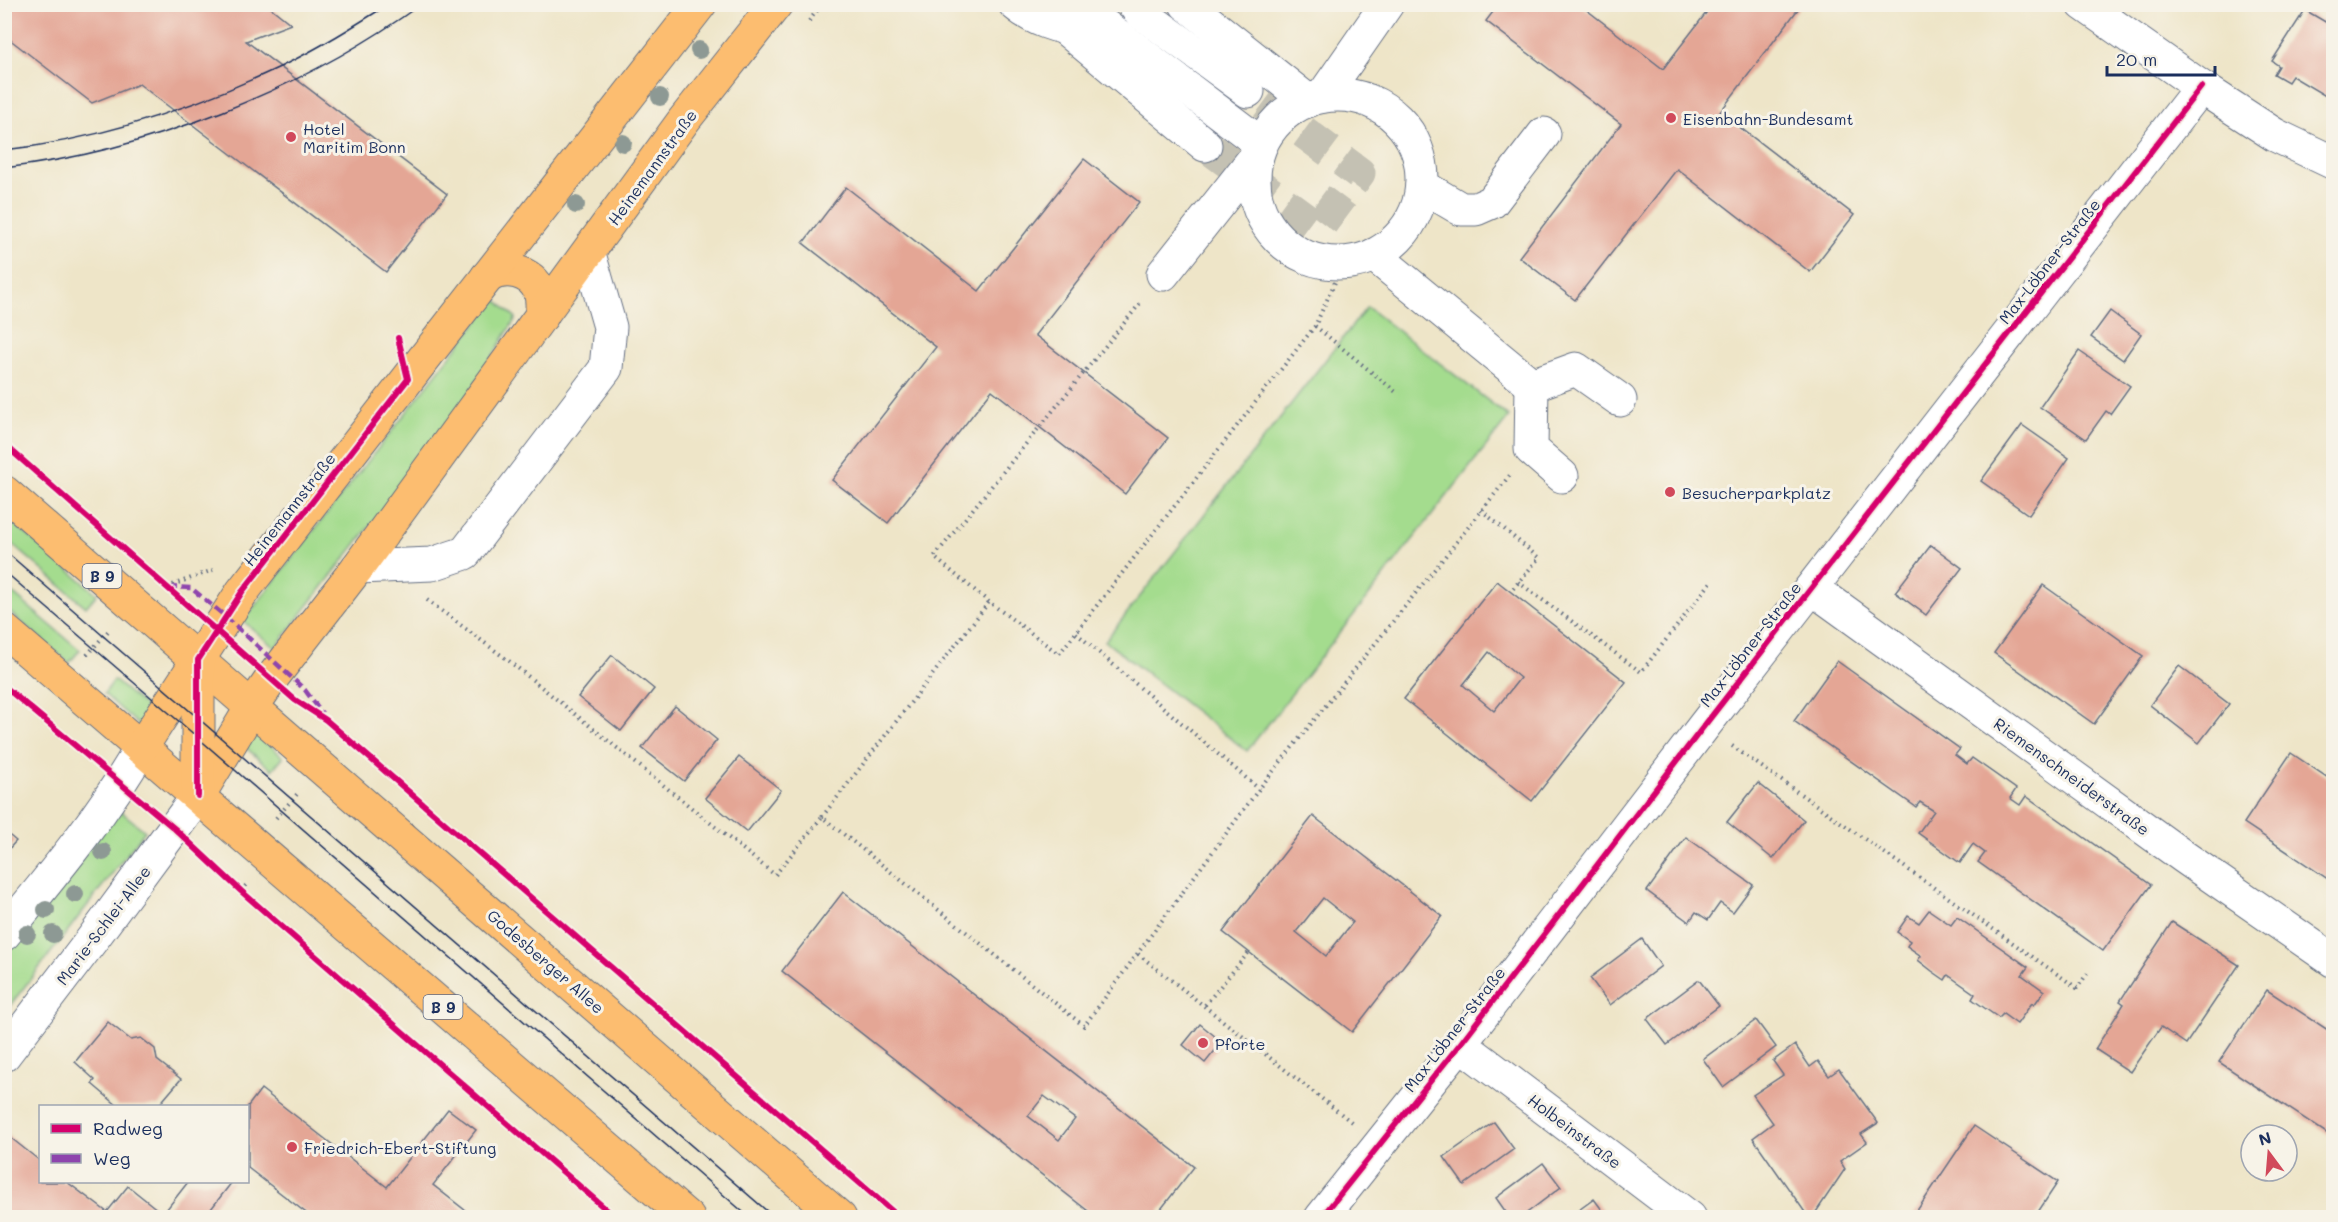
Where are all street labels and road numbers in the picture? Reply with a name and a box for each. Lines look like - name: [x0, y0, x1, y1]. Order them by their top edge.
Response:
- street label: Heinemannstraße: [603, 105, 701, 229]
- street label: Max-Löbner-Straße: [1994, 194, 2104, 328]
- street label: Heinemannstraße: [238, 448, 340, 570]
- road number: B 9: [82, 564, 122, 588]
- street label: Max-Löbner-Straße: [1695, 577, 1805, 711]
- street label: Riemenschneiderstraße: [1990, 712, 2154, 840]
- street label: Marie-Schlei-Allee: [51, 861, 155, 989]
- street label: Godesberger Allee: [483, 904, 609, 1018]
- street label: Max-Löbner-Straße: [1399, 962, 1509, 1096]
- road number: B 9: [424, 995, 462, 1019]
- street label: Holbeinstraße: [1524, 1089, 1626, 1173]

